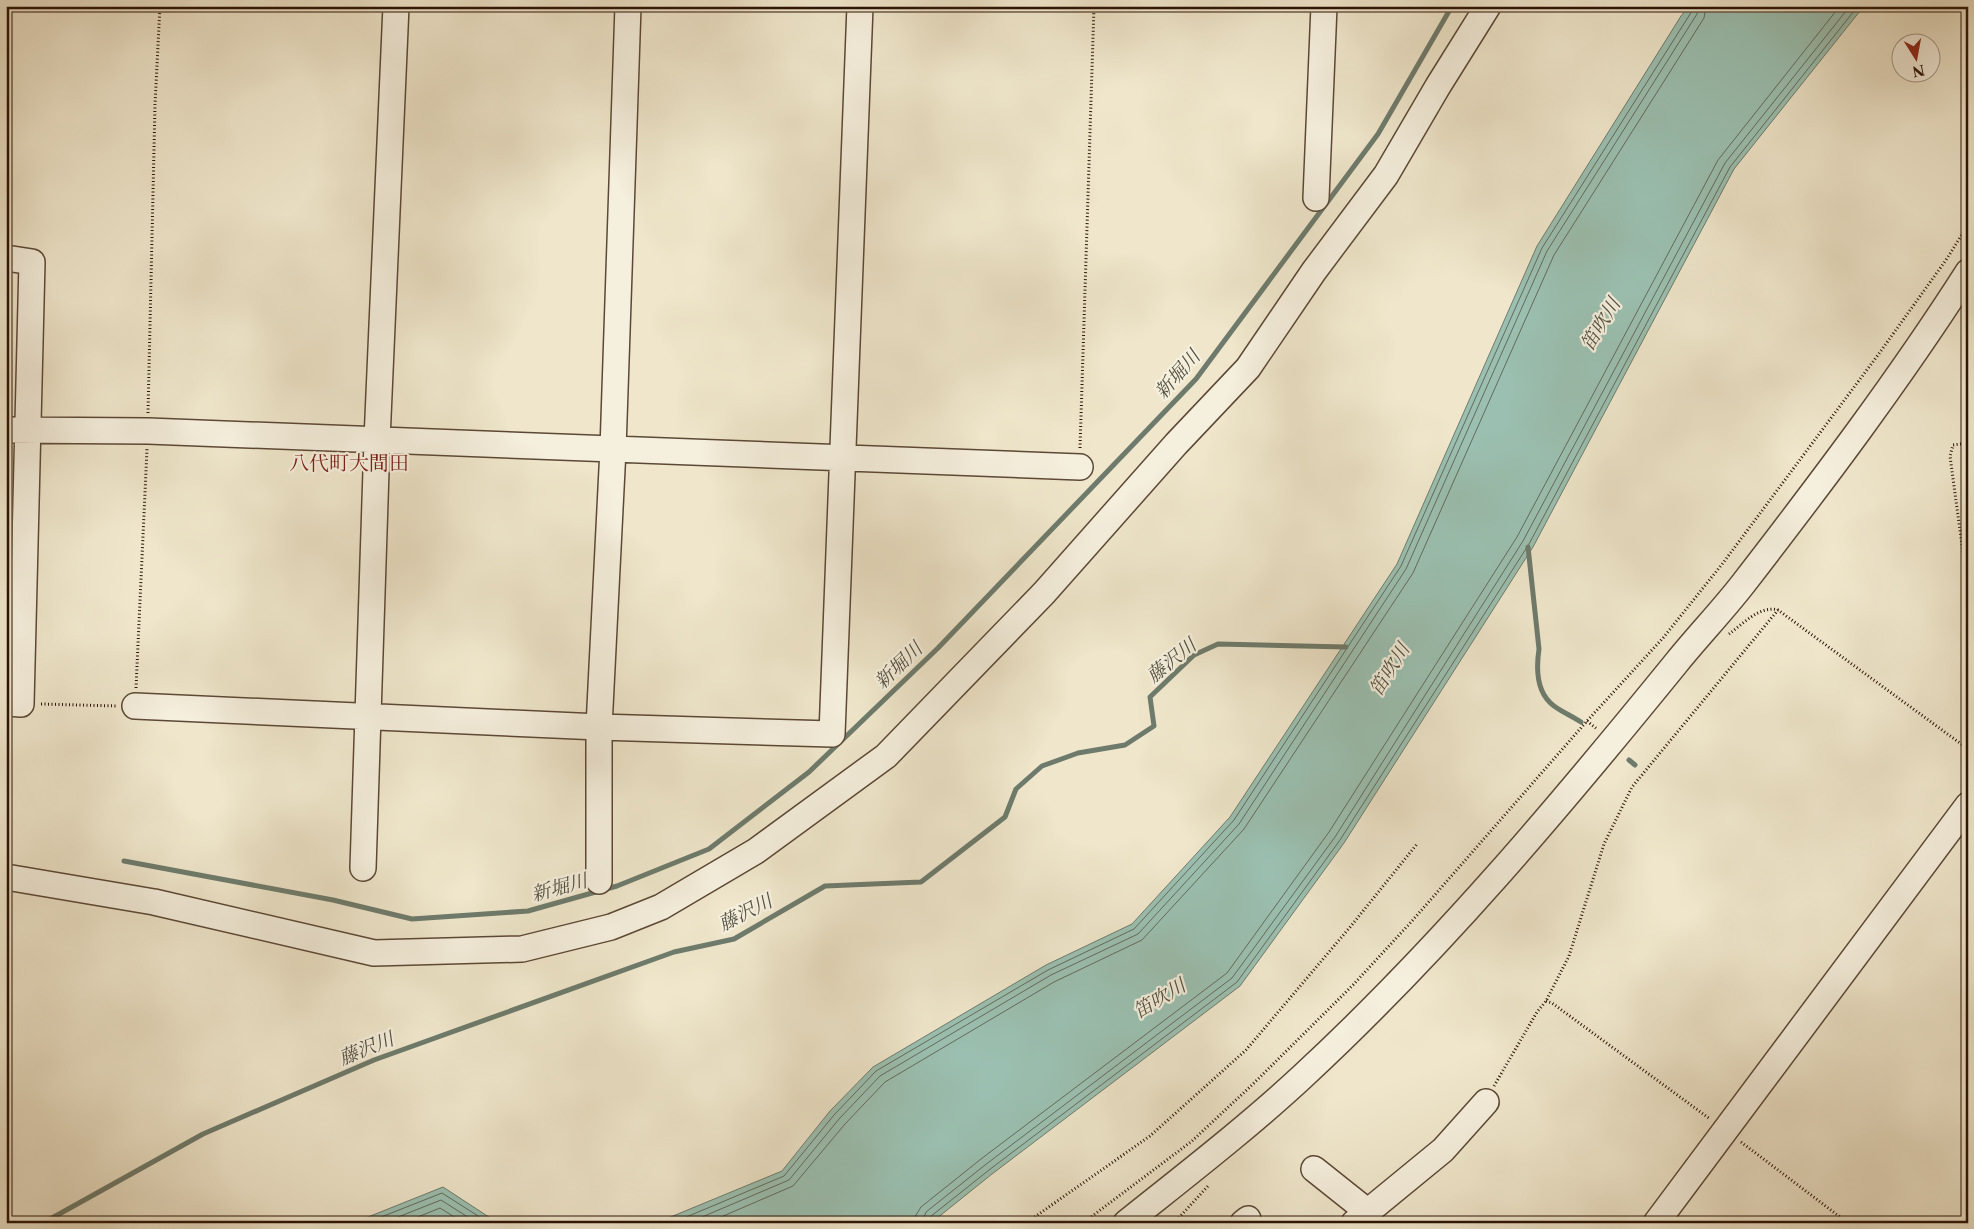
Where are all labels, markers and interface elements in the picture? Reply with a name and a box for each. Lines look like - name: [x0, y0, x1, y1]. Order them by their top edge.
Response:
- north arrow: [1892, 32, 1942, 82]
- text: N: [1911, 61, 1926, 81]
- water label: 笛吹川: [1576, 292, 1626, 355]
- water label: 新堀川: [1150, 344, 1206, 403]
- district label: 八代町大間田: [289, 451, 409, 475]
- water label: 藤沢川: [1142, 632, 1202, 687]
- water label: 新堀川: [870, 636, 928, 693]
- water label: 笛吹川: [1365, 637, 1415, 700]
- water label: 新堀川: [529, 868, 592, 906]
- water label: 藤沢川: [715, 888, 778, 936]
- water label: 笛吹川: [1129, 973, 1191, 1023]
- water label: 藤沢川: [335, 1026, 399, 1070]

